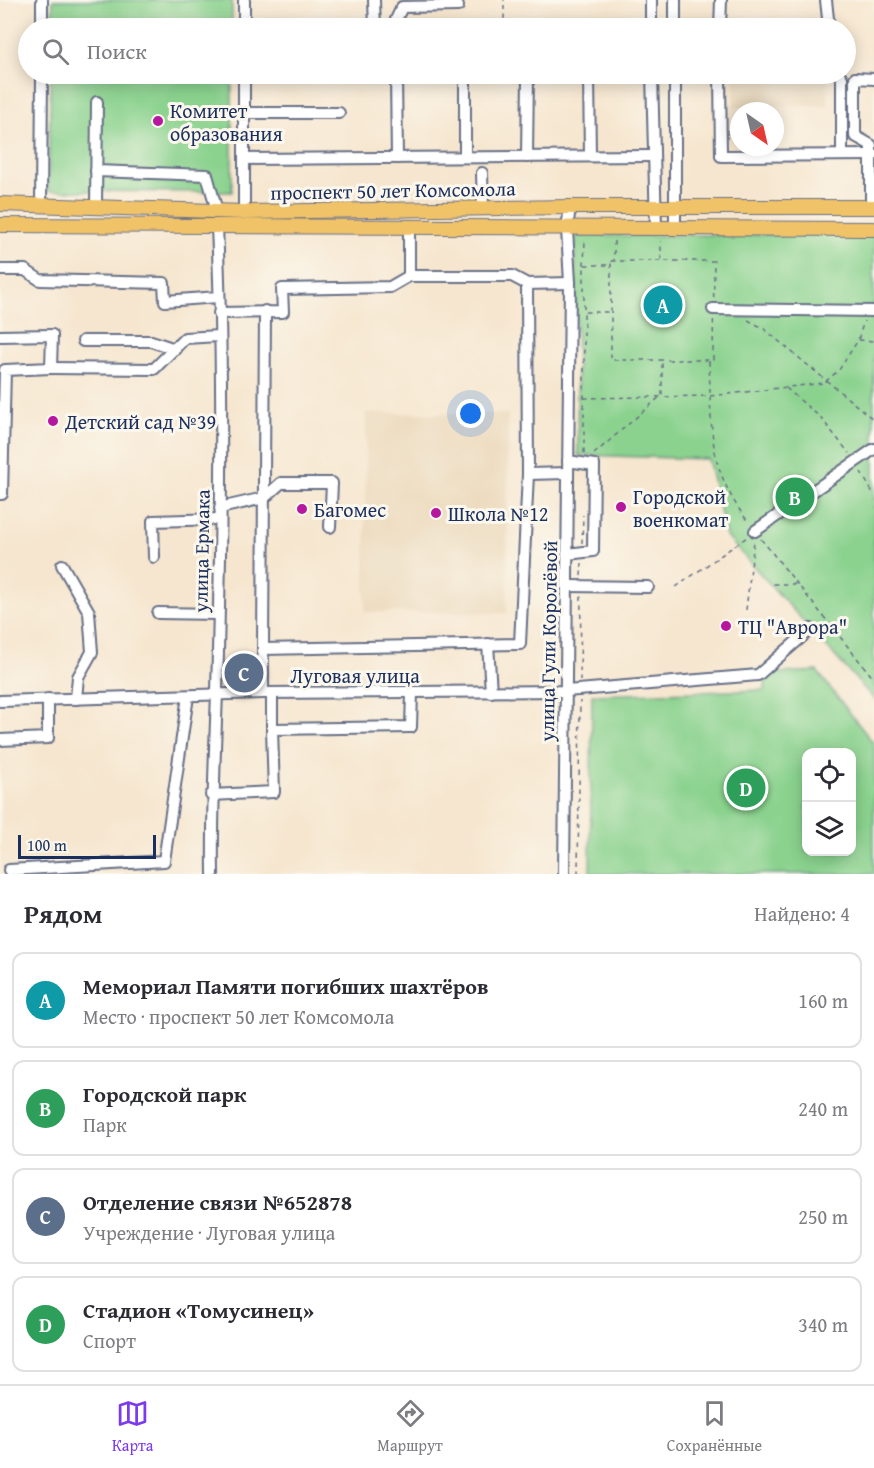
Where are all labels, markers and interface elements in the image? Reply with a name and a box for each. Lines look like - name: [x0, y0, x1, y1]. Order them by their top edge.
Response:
- search box: [18, 18, 856, 84]
- icon: search: [39, 35, 72, 68]
- text: Поиск: [87, 35, 147, 67]
- place label: Комитет образования: [170, 96, 283, 148]
- north arrow: [730, 102, 784, 156]
- marker: Комитет образования: [151, 114, 165, 128]
- street label: проспект 50 лет Комсомола: [270, 173, 516, 207]
- pin: A: [644, 282, 682, 328]
- your location: [456, 399, 485, 428]
- place label: Детский сад №39: [64, 407, 216, 436]
- marker: Детский сад №39: [46, 414, 60, 428]
- pin: B: [776, 474, 814, 520]
- place label: Городской военкомат: [633, 482, 728, 534]
- street label: улица Ермака: [185, 489, 217, 614]
- place label: Багомес: [314, 495, 386, 524]
- place label: Школа №12: [448, 499, 548, 528]
- marker: Городской военкомат: [614, 500, 628, 514]
- marker: Багомес: [295, 502, 309, 516]
- marker: Школа №12: [429, 506, 443, 520]
- street label: улица Гули Королёвой: [532, 540, 564, 743]
- place label: ТЦ "Аврора": [738, 612, 847, 641]
- marker: ТЦ "Аврора": [719, 619, 733, 633]
- pin: C: [224, 650, 264, 696]
- street label: Луговая улица: [290, 661, 420, 690]
- map controls: [802, 748, 856, 856]
- button: locate: [802, 748, 856, 802]
- pin: D: [726, 766, 766, 810]
- button: layers: [802, 802, 856, 856]
- scale bar: [18, 832, 156, 860]
- text: 100 m: [27, 833, 67, 857]
- text: Рядом: [24, 894, 102, 933]
- text: Найдено: 4: [754, 899, 850, 928]
- text: Мемориал Памяти погибших шахтёров: [83, 970, 489, 1002]
- text: A: [39, 986, 52, 1015]
- text: 160 m: [798, 986, 848, 1015]
- text: Место · проспект 50 лет Комсомола: [83, 1002, 394, 1031]
- text: Городской парк: [83, 1078, 246, 1110]
- text: B: [39, 1094, 52, 1123]
- text: 240 m: [798, 1094, 848, 1123]
- text: Парк: [83, 1110, 127, 1139]
- text: Отделение связи №652878: [83, 1186, 352, 1218]
- text: C: [40, 1202, 51, 1231]
- text: 250 m: [798, 1202, 848, 1231]
- text: Учреждение · Луговая улица: [83, 1218, 335, 1247]
- text: Стадион «Томусинец»: [83, 1294, 314, 1326]
- text: D: [39, 1310, 52, 1339]
- text: 340 m: [798, 1310, 848, 1339]
- text: Спорт: [83, 1326, 136, 1355]
- tab: Карта: [112, 1397, 153, 1457]
- tab: Маршрут: [377, 1397, 443, 1457]
- tab: Сохранённые: [667, 1397, 762, 1457]

